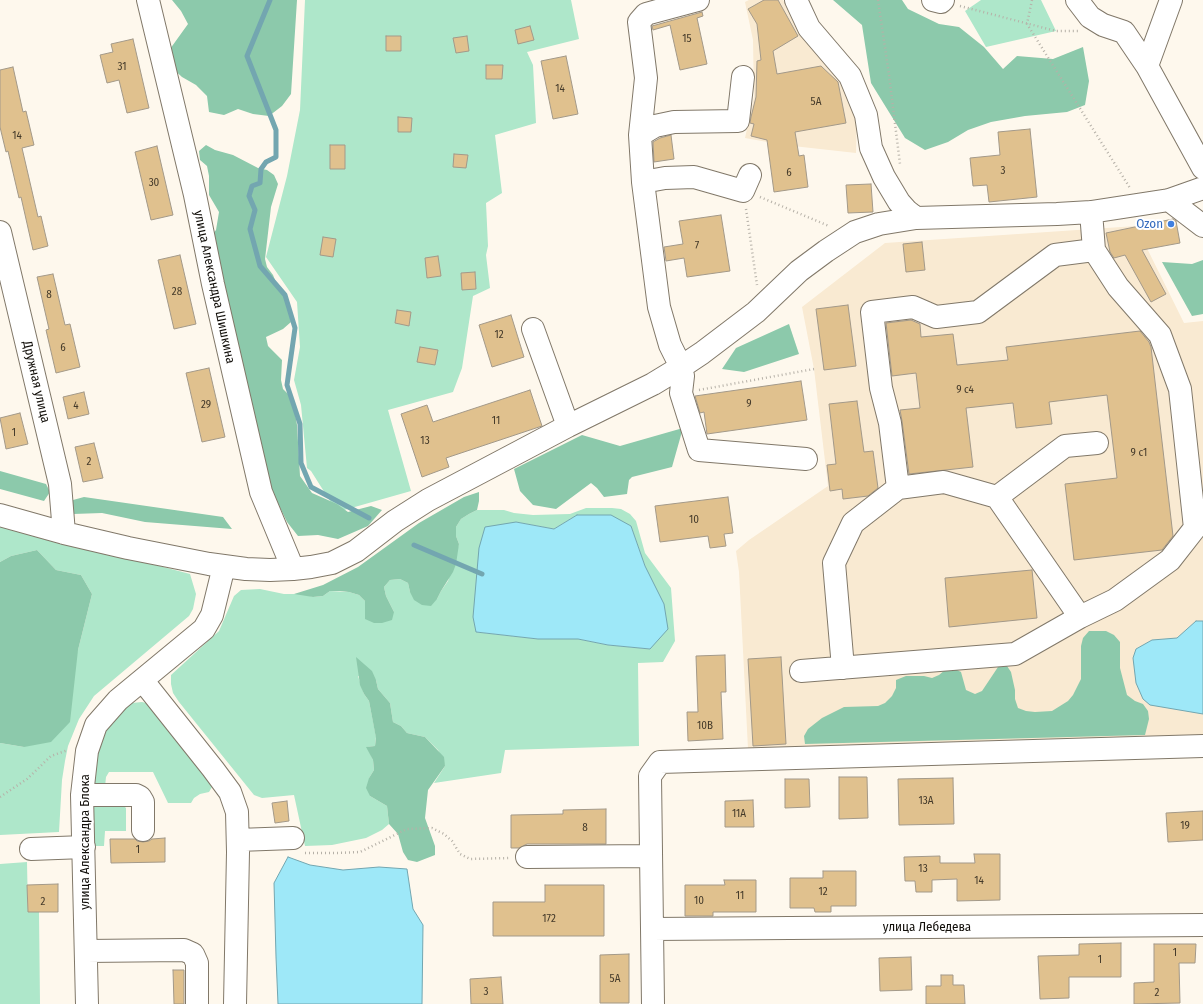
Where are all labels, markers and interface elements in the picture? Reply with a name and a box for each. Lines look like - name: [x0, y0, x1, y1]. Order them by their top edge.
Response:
- house number: 15: [682, 32, 692, 46]
- house number: 31: [118, 60, 126, 74]
- house number: 14: [555, 82, 565, 96]
- house number: 5А: [811, 95, 821, 109]
- house number: 14: [12, 129, 22, 143]
- house number: 3: [1001, 164, 1005, 178]
- house number: 6: [786, 166, 792, 180]
- house number: 30: [149, 176, 159, 190]
- street label: улица Александра Шишкина: [190, 209, 238, 365]
- place label: Ozon: [1136, 216, 1163, 232]
- marker: Ozon: [1166, 219, 1176, 229]
- house number: 7: [695, 239, 699, 253]
- house number: 28: [172, 285, 182, 299]
- house number: 8: [46, 288, 52, 302]
- house number: 12: [494, 328, 504, 342]
- street label: Дружная улица: [19, 340, 53, 424]
- house number: 6: [60, 341, 66, 355]
- house number: 9 c4: [956, 383, 974, 397]
- house number: 9: [746, 397, 752, 411]
- house number: 29: [201, 398, 211, 412]
- house number: 4: [73, 399, 79, 413]
- house number: 11: [492, 414, 500, 428]
- house number: 1: [12, 426, 16, 440]
- house number: 13: [420, 434, 430, 448]
- house number: 9 c1: [1131, 446, 1147, 460]
- house number: 2: [87, 455, 91, 469]
- house number: 10: [689, 513, 699, 527]
- house number: 10В: [697, 719, 713, 733]
- street label: улица Александра Блока: [77, 774, 93, 910]
- house number: 13А: [918, 794, 934, 808]
- house number: 11А: [732, 807, 746, 821]
- house number: 19: [1180, 819, 1190, 833]
- house number: 8: [582, 821, 588, 835]
- house number: 1: [136, 843, 140, 857]
- house number: 13: [918, 862, 928, 876]
- house number: 14: [974, 874, 984, 888]
- house number: 12: [818, 885, 828, 899]
- house number: 11: [736, 889, 744, 903]
- house number: 10: [694, 894, 704, 908]
- house number: 2: [41, 895, 45, 909]
- house number: 172: [542, 912, 556, 926]
- street label: улица Лебедева: [883, 919, 971, 935]
- house number: 1: [1173, 946, 1177, 960]
- house number: 1: [1098, 953, 1102, 967]
- house number: 5А: [610, 972, 620, 986]
- house number: 3: [484, 985, 488, 999]
- house number: 2: [1155, 986, 1159, 1000]

